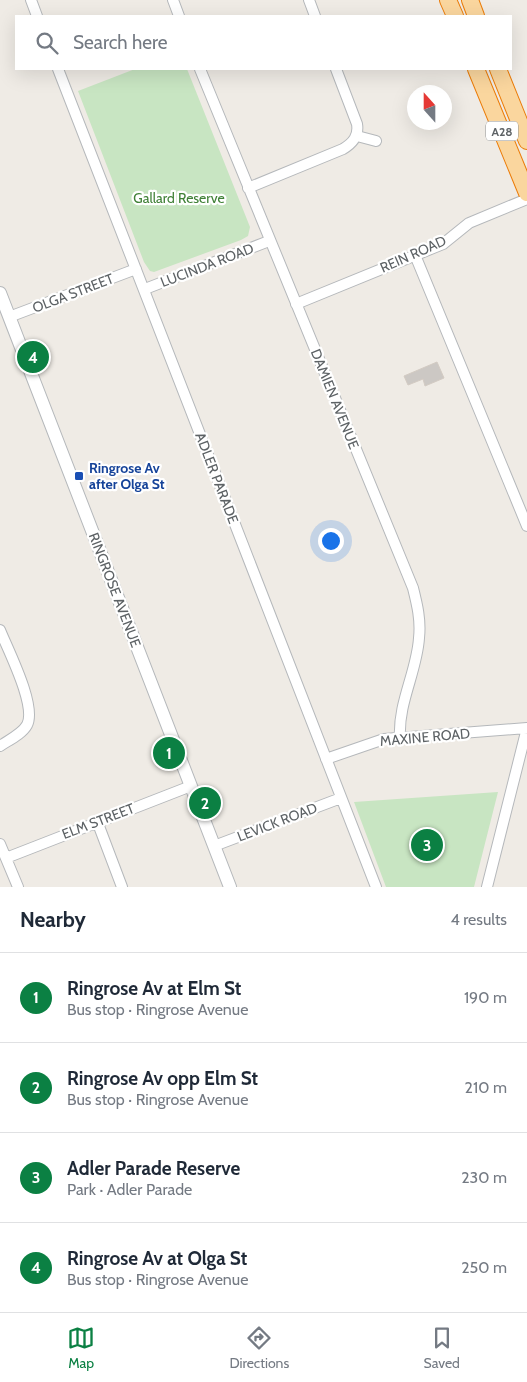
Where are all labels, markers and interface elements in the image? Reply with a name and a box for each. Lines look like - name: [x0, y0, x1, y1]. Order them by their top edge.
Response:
- search box: [15, 15, 512, 70]
- icon: search: [33, 29, 61, 57]
- text: Search here: [73, 31, 167, 54]
- north arrow: [407, 85, 452, 130]
- road number: A28: [486, 122, 518, 140]
- park label: Gallard Reserve: [133, 189, 225, 207]
- street label: REIN ROAD: [377, 231, 449, 277]
- street label: LUCINDA ROAD: [158, 239, 256, 291]
- street label: OLGA STREET: [30, 269, 117, 317]
- pin: 4: [17, 338, 49, 376]
- street label: DAMIEN AVENUE: [307, 346, 363, 452]
- street label: ADLER PARADE: [191, 430, 243, 526]
- place label: Ringrose Av after Olga St: [89, 459, 165, 493]
- marker: Ringrose Av after Olga St: [73, 470, 85, 482]
- your location: [318, 528, 344, 554]
- street label: RINGROSE AVENUE: [85, 530, 145, 650]
- street label: MAXINE ROAD: [379, 724, 471, 750]
- pin: 1: [153, 734, 185, 772]
- pin: 2: [189, 784, 221, 822]
- street label: LEVICK ROAD: [234, 798, 320, 846]
- street label: ELM STREET: [59, 799, 137, 843]
- pin: 3: [411, 826, 443, 864]
- text: Nearby: [20, 907, 86, 932]
- text: 4 results: [450, 910, 507, 929]
- text: Ringrose Av at Elm St: [67, 977, 241, 1000]
- text: 1: [33, 988, 39, 1007]
- text: 190 m: [464, 988, 507, 1007]
- text: Bus stop · Ringrose Avenue: [67, 1000, 248, 1019]
- text: Ringrose Av opp Elm St: [67, 1067, 258, 1090]
- text: 2: [32, 1078, 40, 1097]
- text: 210 m: [465, 1078, 507, 1097]
- text: Bus stop · Ringrose Avenue: [67, 1090, 248, 1109]
- text: Adler Parade Reserve: [67, 1157, 240, 1180]
- text: 3: [32, 1168, 40, 1187]
- text: 230 m: [461, 1168, 507, 1187]
- text: Park · Adler Parade: [67, 1180, 192, 1199]
- text: Ringrose Av at Olga St: [67, 1247, 247, 1270]
- text: 4: [31, 1258, 41, 1277]
- text: 250 m: [461, 1258, 507, 1277]
- text: Bus stop · Ringrose Avenue: [67, 1270, 248, 1289]
- tab: Map: [67, 1324, 95, 1372]
- tab: Directions: [229, 1324, 289, 1372]
- tab: Saved: [423, 1324, 460, 1372]

